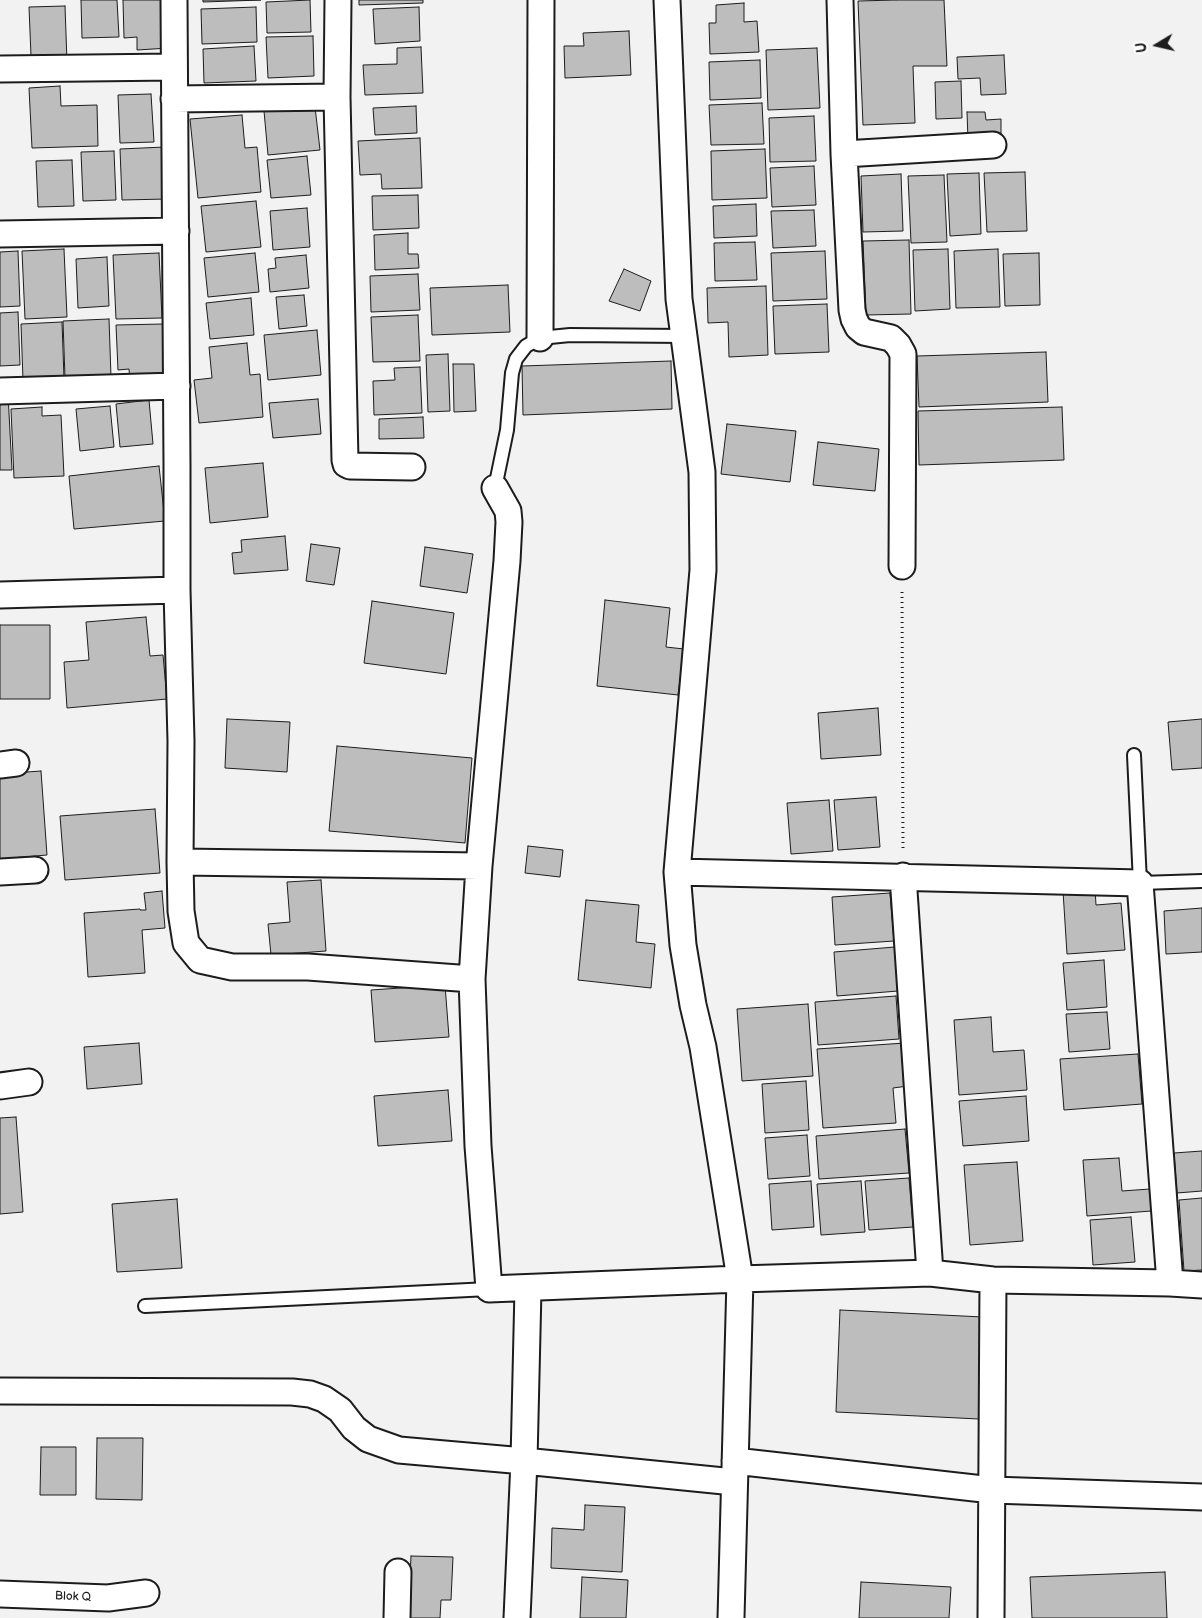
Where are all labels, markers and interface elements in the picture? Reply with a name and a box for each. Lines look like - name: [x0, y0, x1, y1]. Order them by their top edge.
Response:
- north arrow: [1132, 20, 1182, 70]
- text: U: [1133, 41, 1151, 54]
- street label: Blok Q: [55, 1589, 91, 1605]

